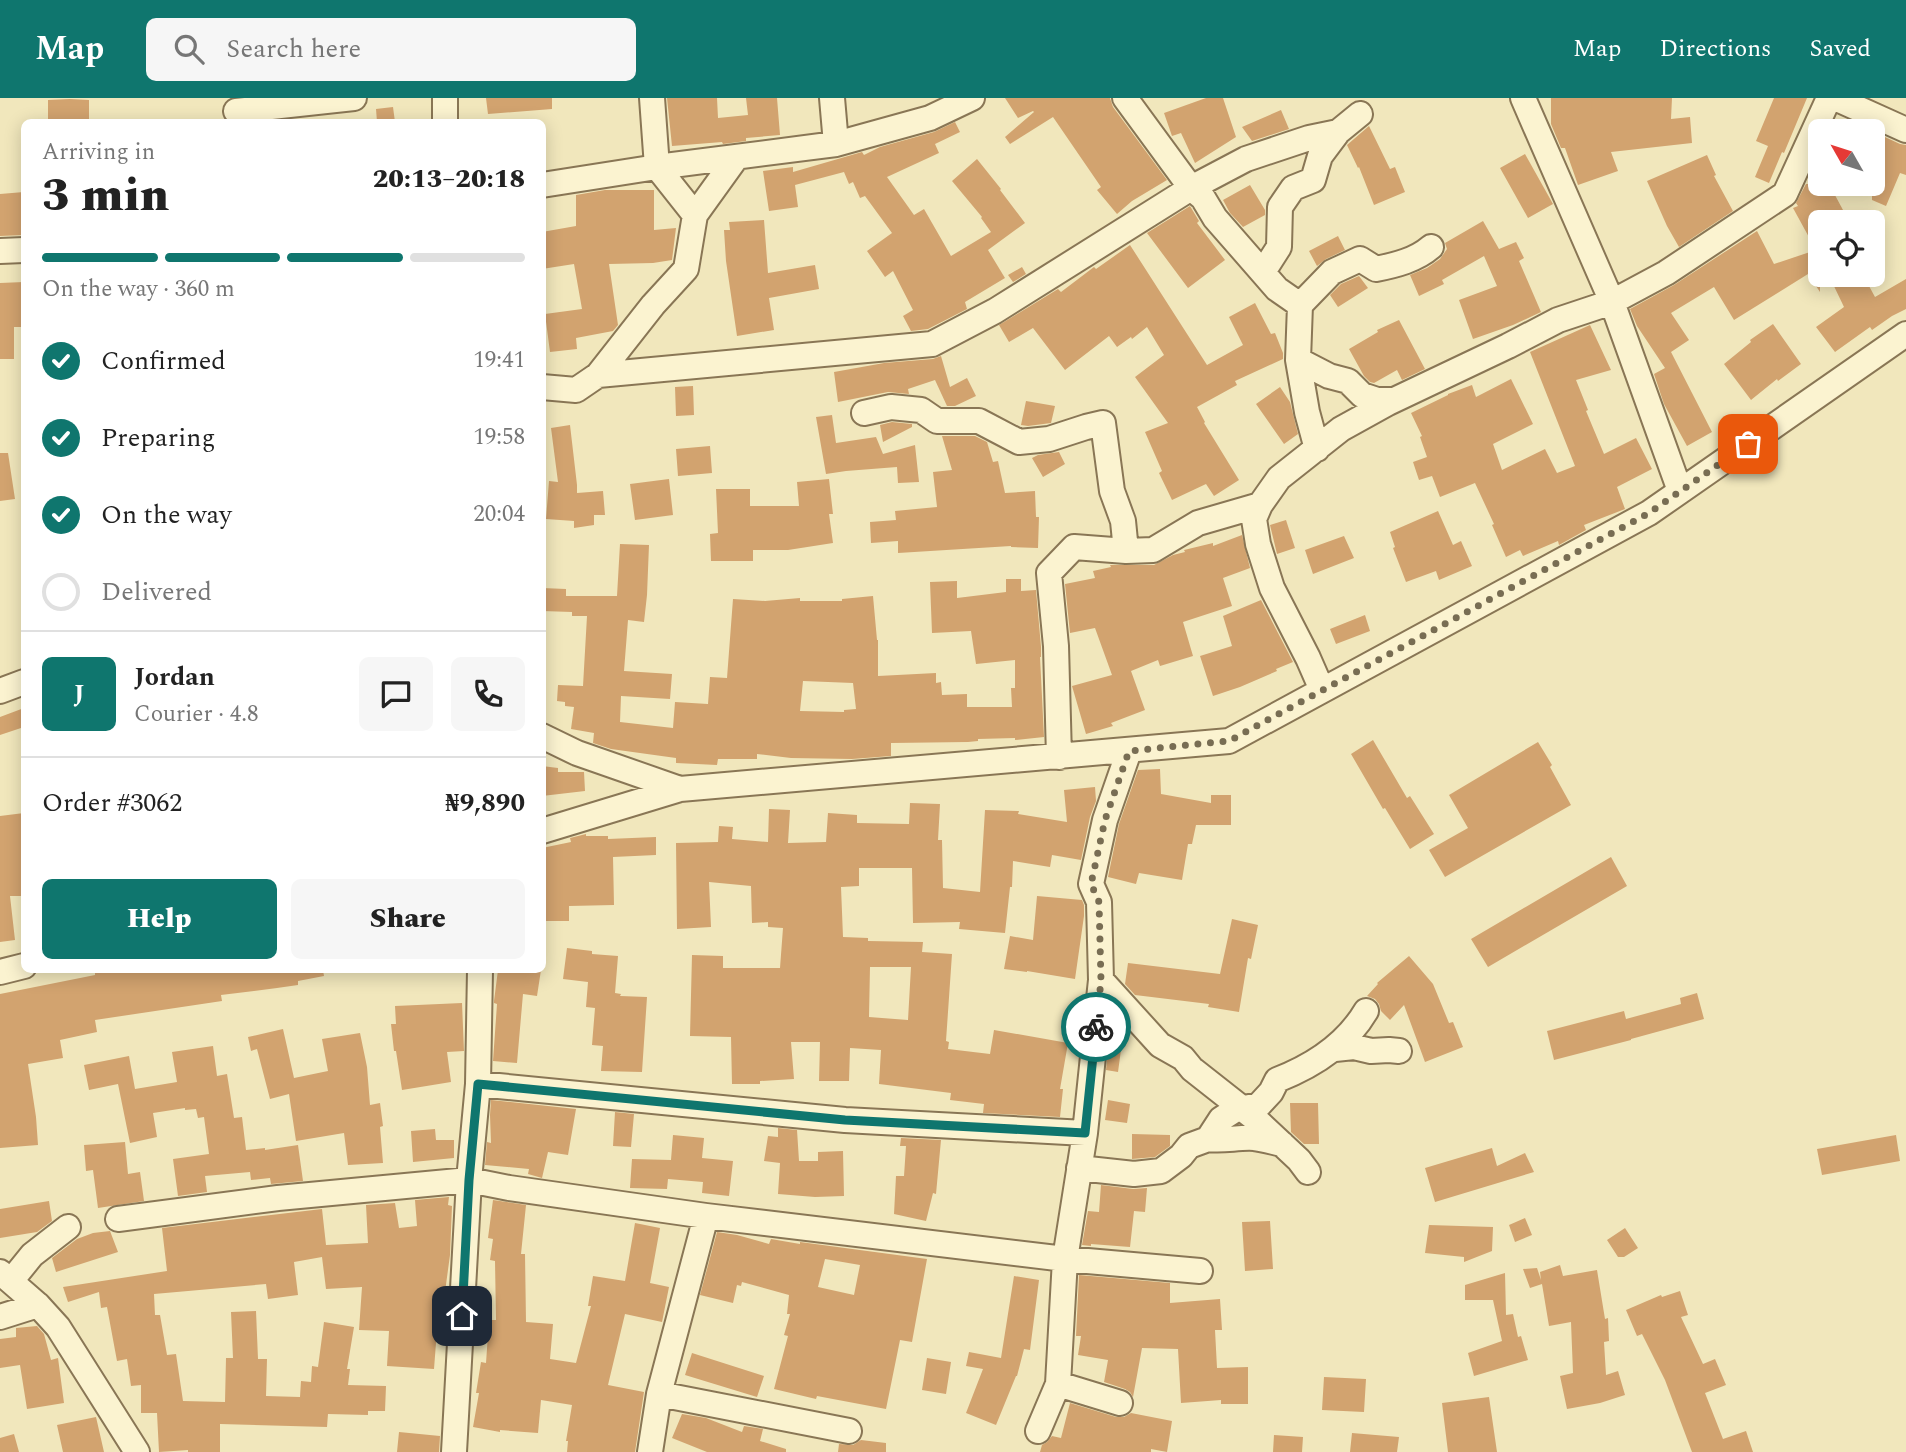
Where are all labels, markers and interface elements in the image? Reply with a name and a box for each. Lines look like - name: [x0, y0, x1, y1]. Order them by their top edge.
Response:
- search box: [146, 18, 636, 81]
- text: Map: [35, 24, 104, 74]
- text: Search here: [226, 29, 361, 69]
- icon: search: [170, 30, 208, 68]
- text: Map: [1573, 31, 1621, 67]
- text: Directions: [1659, 31, 1771, 67]
- text: Saved: [1809, 31, 1871, 67]
- north arrow: [1808, 119, 1885, 196]
- map controls: [1808, 119, 1885, 287]
- text: Arriving in: [42, 135, 155, 170]
- text: 20:13–20:18: [373, 159, 525, 199]
- text: 3 min: [42, 161, 169, 231]
- button: locate: [1808, 210, 1885, 287]
- text: On the way · 360 m: [42, 272, 235, 307]
- text: Confirmed: [101, 341, 226, 381]
- icon: check: [42, 342, 80, 380]
- text: 19:41: [473, 343, 525, 378]
- pin: [1718, 414, 1778, 474]
- text: Preparing: [101, 418, 215, 458]
- icon: check: [42, 419, 80, 457]
- text: 19:58: [473, 420, 525, 455]
- icon: bag: [1729, 425, 1767, 463]
- text: On the way: [101, 495, 232, 535]
- icon: check: [42, 496, 80, 534]
- text: 20:04: [473, 497, 525, 532]
- text: Delivered: [101, 572, 212, 612]
- text: Jordan: [134, 657, 215, 697]
- button: chat: [359, 657, 433, 731]
- button: phone: [451, 657, 525, 731]
- text: J: [73, 674, 85, 714]
- text: Courier · 4.8: [134, 697, 259, 732]
- text: Order #3062: [42, 783, 182, 823]
- text: ₦9,890: [445, 783, 525, 823]
- button: Help: [42, 879, 277, 959]
- button: Share: [291, 879, 525, 959]
- courier: [1061, 992, 1131, 1062]
- icon: bike: [1077, 1008, 1115, 1046]
- pin: [432, 1286, 492, 1346]
- icon: home: [443, 1297, 481, 1335]

